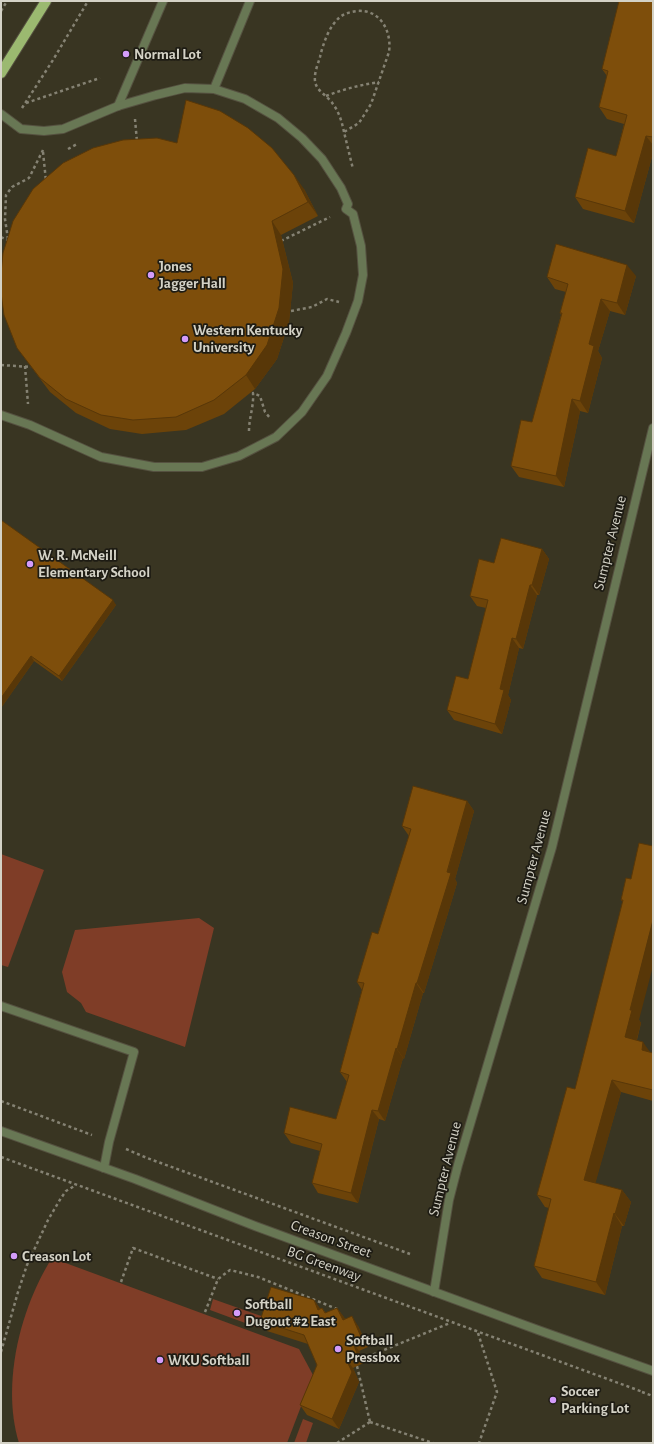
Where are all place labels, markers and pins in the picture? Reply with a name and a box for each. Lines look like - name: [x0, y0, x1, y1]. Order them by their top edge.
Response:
- place label: Normal Lot: [134, 47, 201, 62]
- marker: Normal Lot: [121, 49, 131, 59]
- place label: Jones Jagger Hall: [159, 259, 226, 291]
- marker: Jones Jagger Hall: [146, 270, 156, 280]
- place label: Western Kentucky University: [193, 323, 303, 355]
- marker: Western Kentucky University: [180, 334, 190, 344]
- place label: W. R. McNeill Elementary School: [38, 548, 150, 580]
- marker: W. R. McNeill Elementary School: [25, 559, 35, 569]
- place label: Creason Lot: [22, 1249, 91, 1264]
- marker: Creason Lot: [9, 1251, 19, 1261]
- place label: Softball Dugout #2 East: [245, 1297, 336, 1329]
- marker: Softball Dugout #2 East: [232, 1308, 242, 1318]
- place label: Softball Pressbox: [346, 1333, 400, 1365]
- marker: Softball Pressbox: [333, 1344, 343, 1354]
- place label: WKU Softball: [168, 1353, 249, 1368]
- marker: WKU Softball: [155, 1355, 165, 1365]
- place label: Soccer Parking Lot: [561, 1384, 629, 1416]
- marker: Soccer Parking Lot: [548, 1395, 558, 1405]

